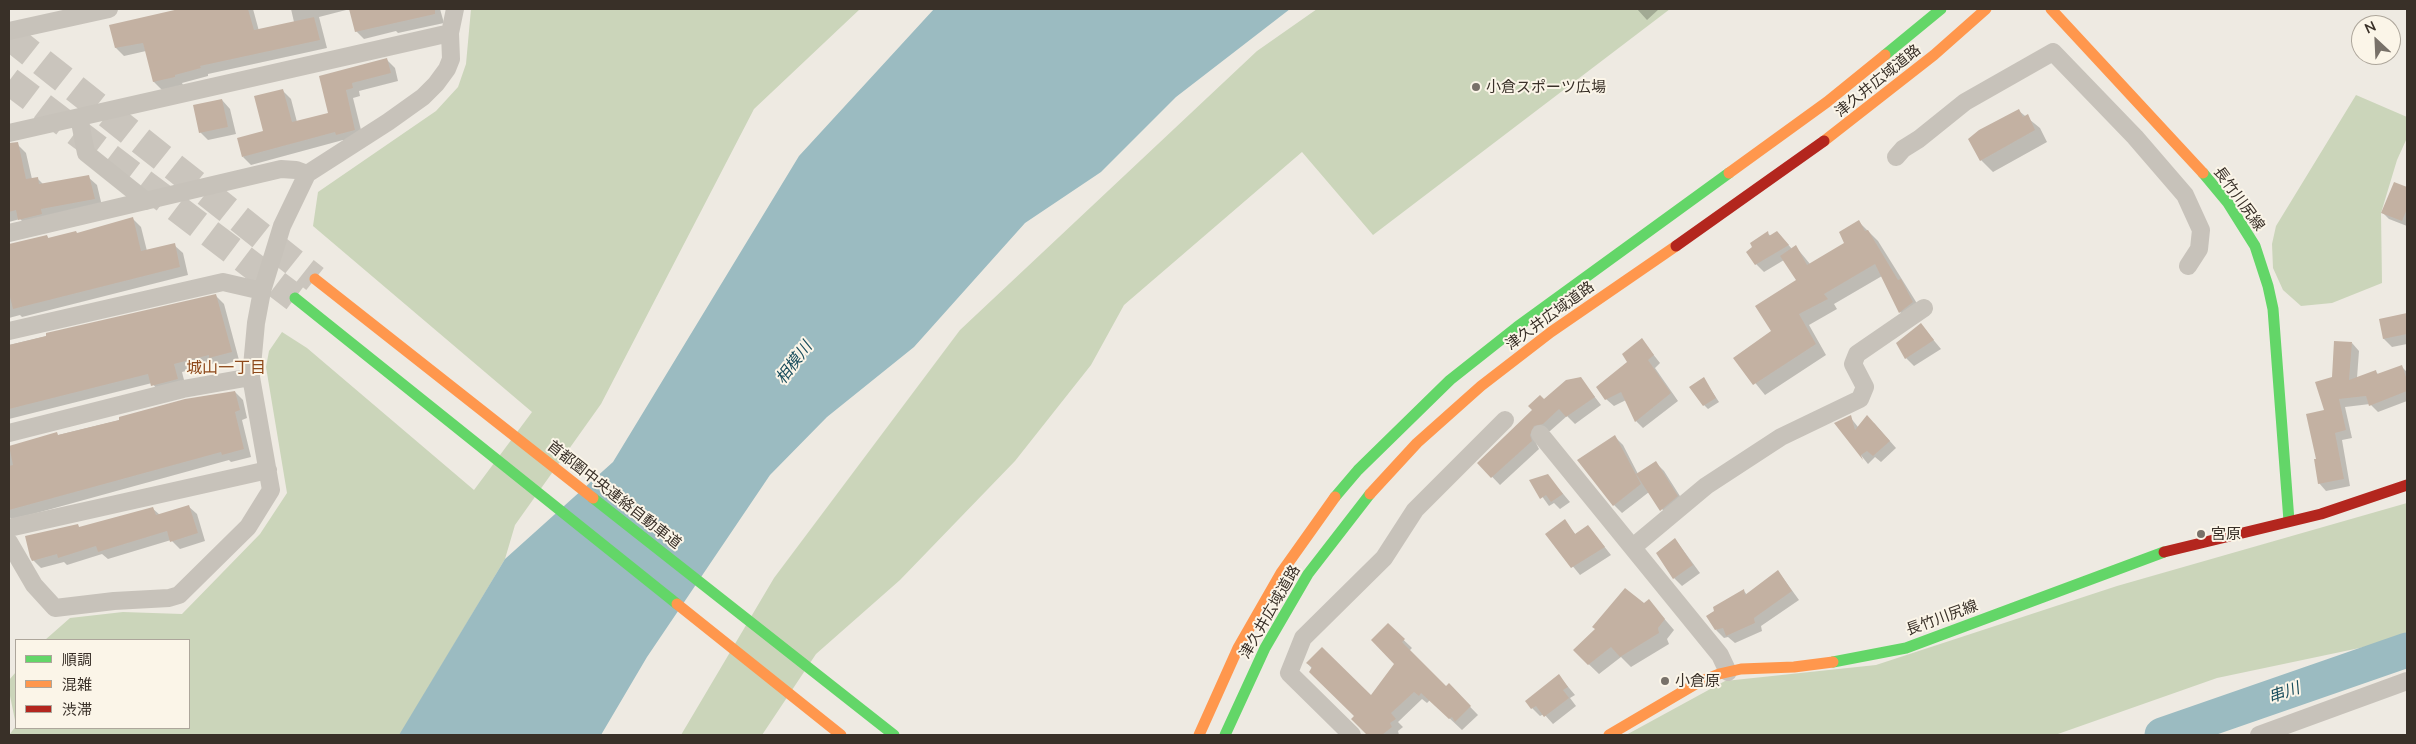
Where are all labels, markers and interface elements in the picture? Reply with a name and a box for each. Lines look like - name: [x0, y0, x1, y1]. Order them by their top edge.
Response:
- north arrow: [2351, 15, 2401, 65]
- text: N: [2361, 17, 2379, 38]
- street label: 津久井広域道路: [1832, 41, 1924, 121]
- place label: 小倉スポーツ広場: [1486, 78, 1606, 96]
- marker: 小倉スポーツ広場: [1470, 81, 1482, 93]
- street label: 長竹川尻線: [2210, 163, 2268, 235]
- street label: 津久井広域道路: [1502, 278, 1598, 354]
- water label: 相模川: [772, 338, 816, 388]
- district label: 城山一丁目: [186, 358, 266, 378]
- street label: 首都圏中央連絡自動車道: [543, 437, 685, 553]
- place label: 宮原: [2211, 525, 2241, 543]
- marker: 宮原: [2195, 528, 2207, 540]
- street label: 津久井広域道路: [1236, 562, 1304, 662]
- street label: 長竹川尻線: [1904, 597, 1980, 639]
- legend: [15, 639, 190, 729]
- text: 順調: [62, 650, 92, 669]
- place label: 小倉原: [1675, 672, 1720, 690]
- text: 混雑: [62, 675, 92, 694]
- marker: 小倉原: [1659, 675, 1671, 687]
- water label: 串川: [2266, 679, 2302, 707]
- text: 渋滞: [62, 700, 92, 719]

